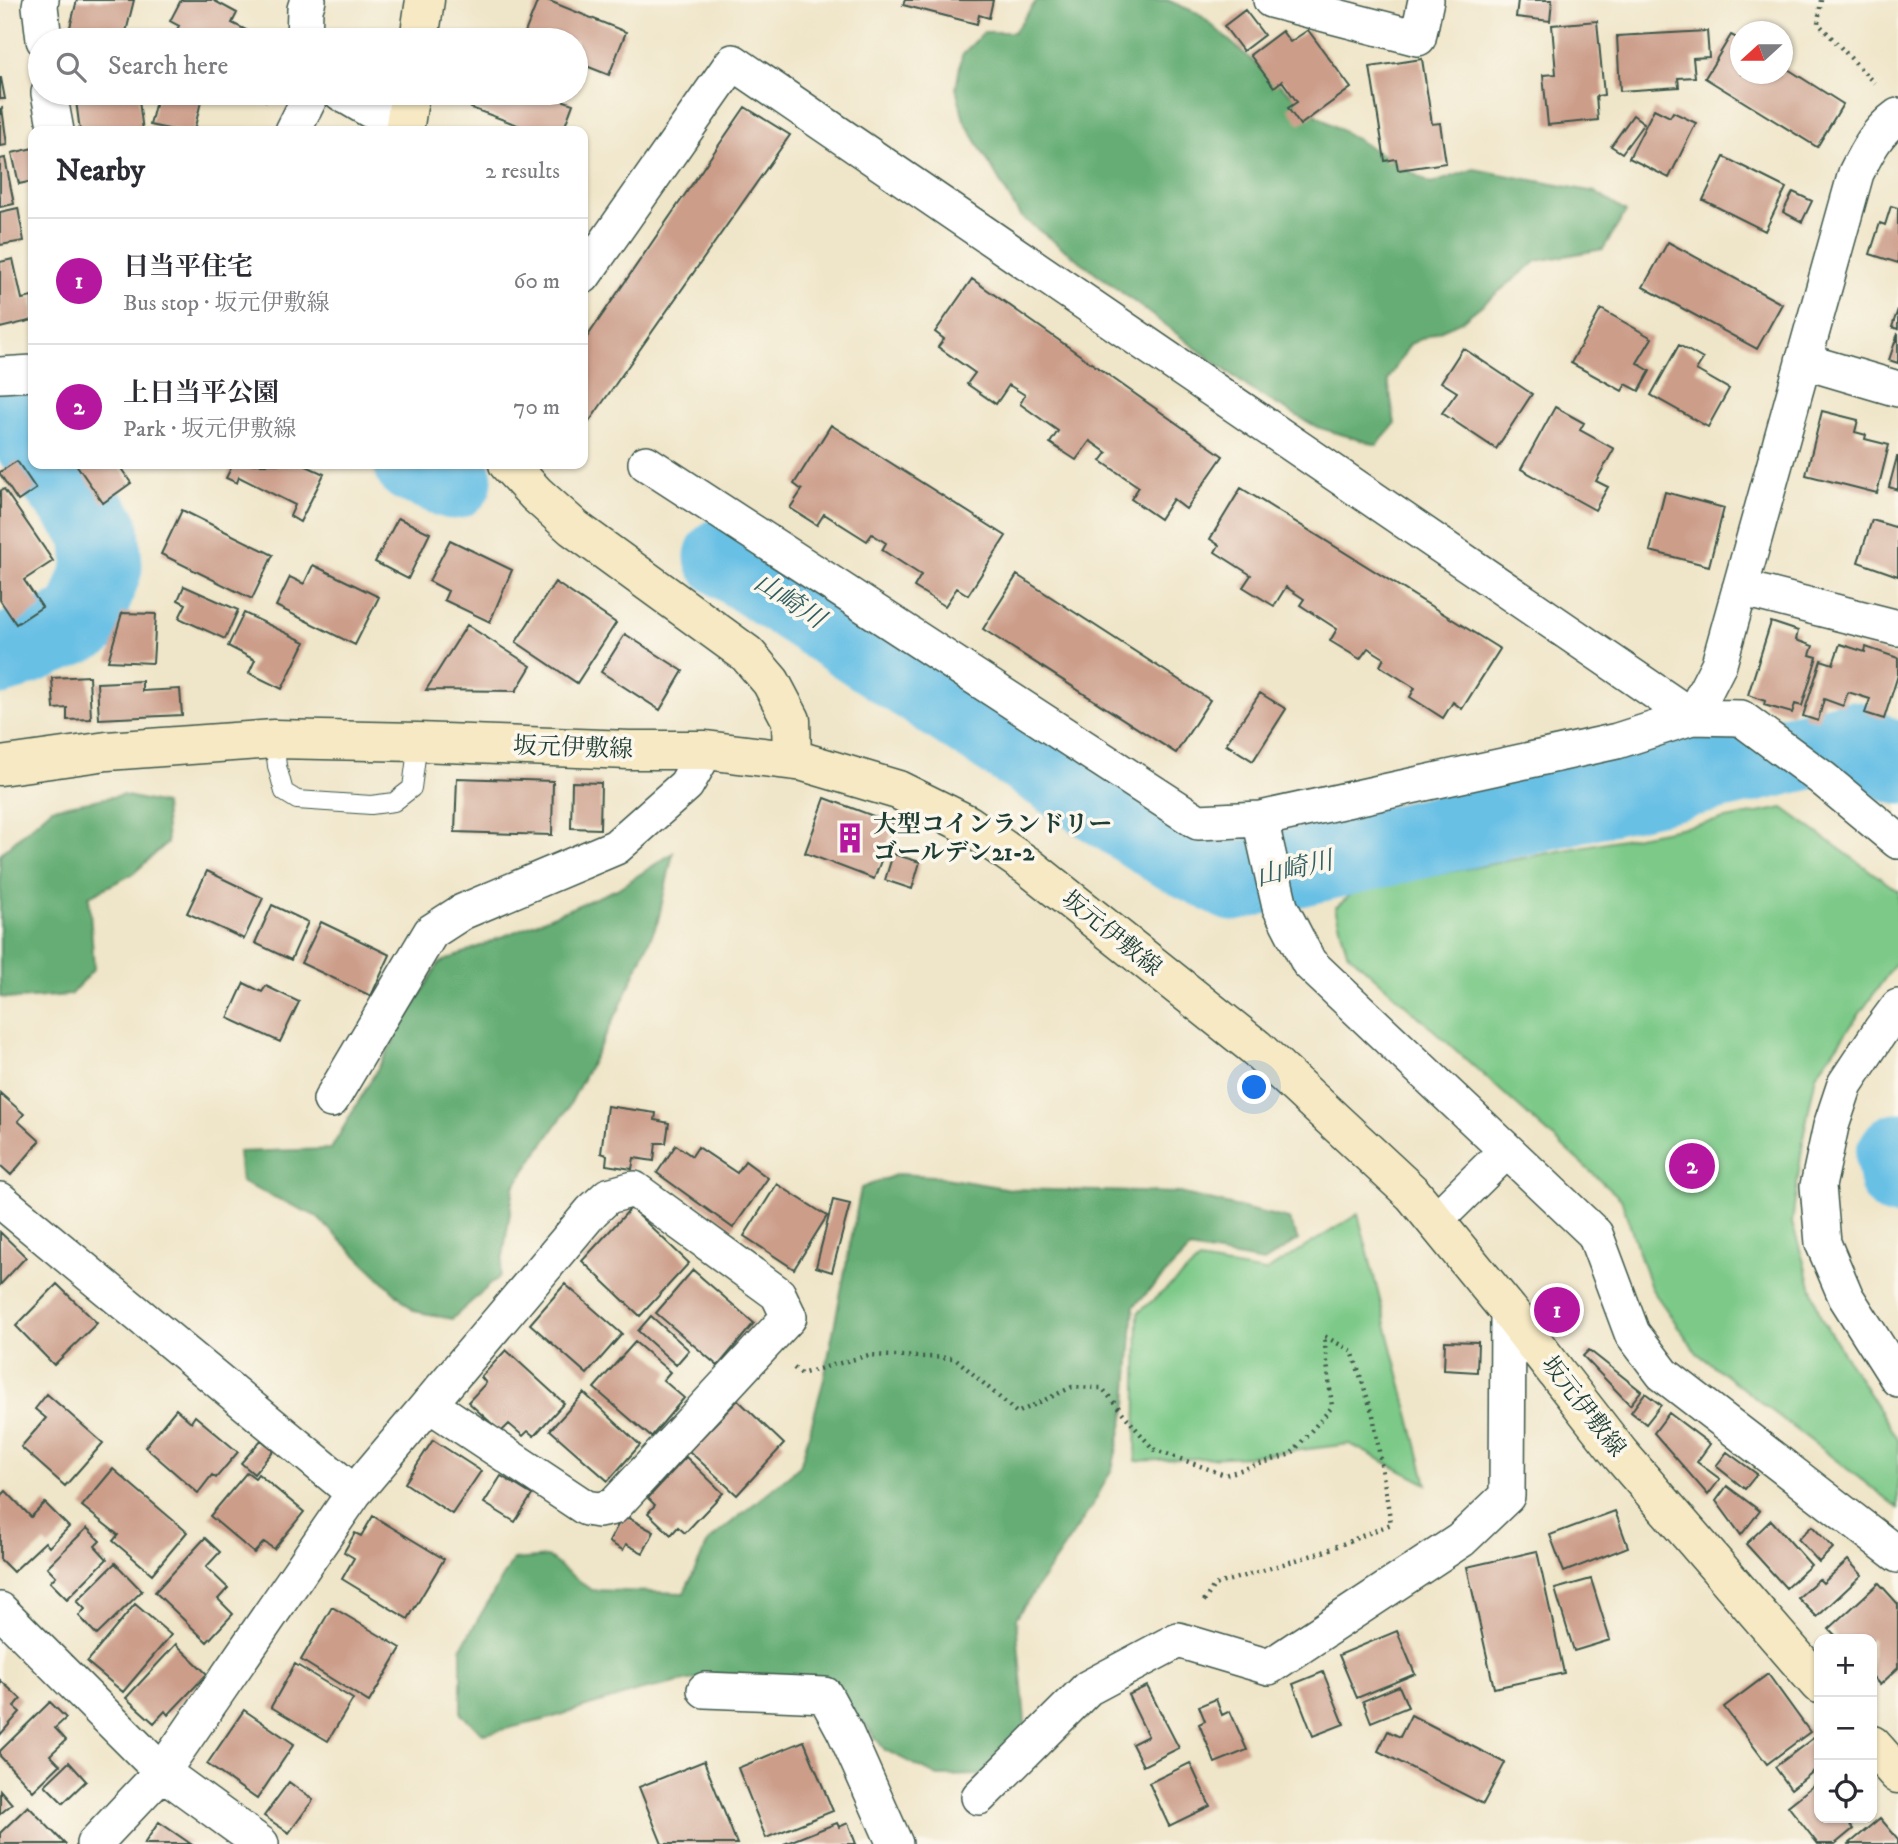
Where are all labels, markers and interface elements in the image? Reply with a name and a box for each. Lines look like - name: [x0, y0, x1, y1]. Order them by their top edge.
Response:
- north arrow: [1730, 21, 1793, 84]
- search box: [28, 28, 588, 105]
- icon: search: [52, 48, 90, 86]
- text: Search here: [108, 50, 228, 83]
- text: Nearby: [56, 153, 145, 190]
- text: 2 results: [485, 157, 560, 186]
- text: 日当平住宅: [123, 251, 253, 284]
- text: 1: [75, 267, 83, 296]
- text: 60 m: [513, 267, 560, 296]
- text: Bus stop · 坂元伊敷線: [123, 289, 329, 318]
- text: 上日当平公園: [123, 377, 279, 410]
- text: 2: [73, 393, 85, 422]
- text: 70 m: [513, 393, 560, 422]
- text: Park · 坂元伊敷線: [123, 415, 296, 444]
- water label: 山崎川: [747, 566, 833, 638]
- street label: 坂元伊敷線: [512, 731, 633, 765]
- place label: 大型コインランドリー ゴールデン21-2: [873, 810, 1112, 868]
- building icon: 大型コインランドリー ゴールデン21-2: [833, 821, 867, 855]
- water label: 山崎川: [1253, 844, 1339, 894]
- street label: 坂元伊敷線: [1055, 884, 1167, 983]
- your location: [1237, 1070, 1271, 1104]
- pin: 2: [1669, 1140, 1715, 1192]
- pin: 1: [1534, 1284, 1580, 1336]
- street label: 坂元伊敷線: [1534, 1350, 1632, 1463]
- map controls: [1814, 1634, 1877, 1823]
- button: +: [1814, 1634, 1877, 1697]
- button: −: [1814, 1697, 1877, 1760]
- button: locate: [1814, 1760, 1877, 1823]

